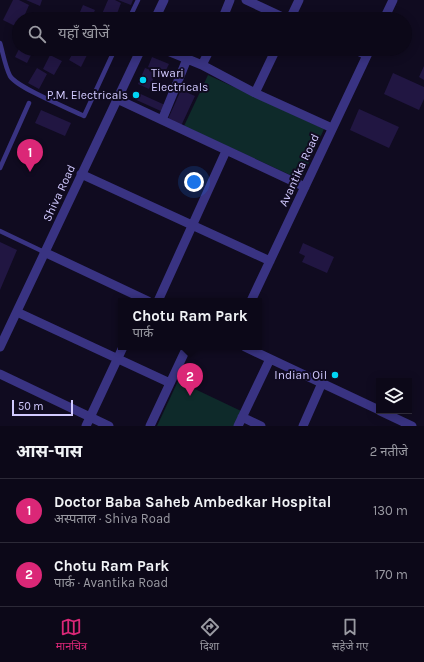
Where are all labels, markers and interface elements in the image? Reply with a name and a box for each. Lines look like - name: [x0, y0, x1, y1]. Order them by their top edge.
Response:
- search box: [12, 12, 412, 56]
- icon: search: [26, 23, 48, 45]
- text: यहाँ खोजें: [58, 24, 109, 42]
- place label: Tiwari Electricals: [151, 66, 208, 94]
- marker: Tiwari Electricals: [138, 75, 148, 85]
- place label: P.M. Electricals: [47, 88, 128, 102]
- marker: P.M. Electricals: [131, 90, 141, 100]
- street label: Avantika Road: [276, 131, 322, 209]
- pin: 1: [17, 139, 43, 172]
- street label: Shiva Road: [40, 162, 78, 224]
- your location: [184, 172, 204, 192]
- popup: [118, 298, 262, 350]
- text: Chotu Ram Park: [132, 307, 248, 325]
- text: पार्क: [132, 325, 153, 340]
- pin: 2: [177, 363, 203, 396]
- place label: Indian Oil: [274, 368, 327, 382]
- marker: Indian Oil: [330, 370, 340, 380]
- map controls: [376, 378, 412, 414]
- button: layers: [376, 378, 412, 414]
- scale bar: [12, 398, 73, 417]
- text: 50 m: [18, 400, 44, 413]
- text: आस-पास: [16, 441, 82, 461]
- text: 2 नतीजे: [370, 444, 408, 459]
- text: Doctor Baba Saheb Ambedkar Hospital: [54, 493, 331, 511]
- text: 1: [27, 503, 31, 518]
- text: 130 m: [373, 503, 408, 518]
- text: अस्पताल · Shiva Road: [54, 511, 171, 526]
- text: Chotu Ram Park: [54, 557, 169, 575]
- text: 2: [25, 567, 33, 582]
- text: 170 m: [375, 567, 408, 582]
- text: पार्क · Avantika Road: [54, 575, 168, 590]
- tab: मानचित्र: [56, 616, 87, 654]
- tab: दिशा: [199, 616, 221, 654]
- tab: सहेजे गए: [332, 616, 368, 654]

